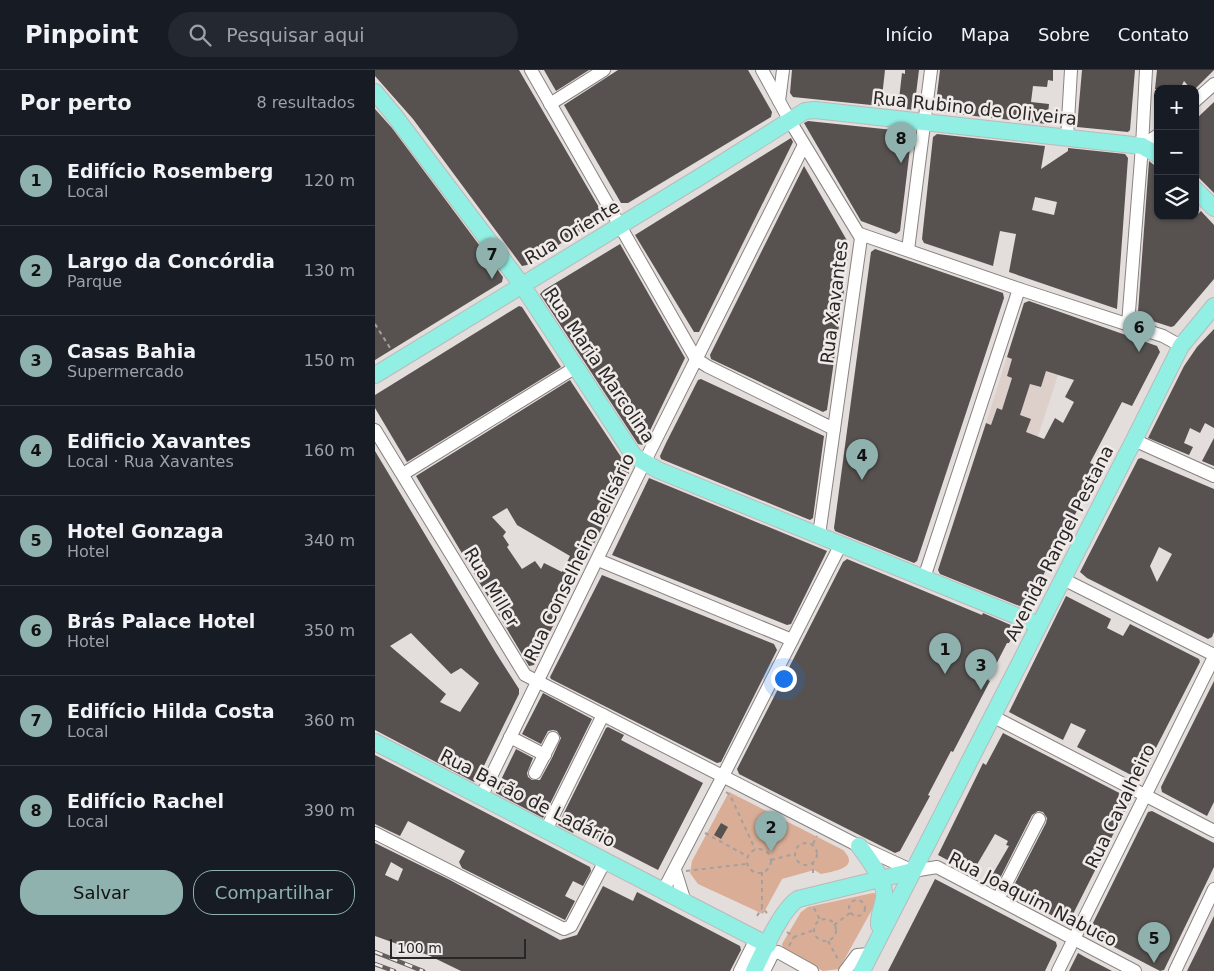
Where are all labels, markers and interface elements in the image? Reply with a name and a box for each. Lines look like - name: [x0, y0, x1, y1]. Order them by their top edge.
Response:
- search box: [168, 12, 518, 57]
- text: Pinpoint: [25, 21, 138, 49]
- icon: search: [186, 21, 214, 49]
- text: Pesquisar aqui: [226, 24, 365, 46]
- text: Início: [885, 24, 933, 45]
- text: Mapa: [961, 24, 1010, 45]
- text: Sobre: [1038, 24, 1090, 45]
- text: Contato: [1118, 24, 1189, 45]
- map controls: [1154, 85, 1199, 220]
- button: +: [1154, 85, 1199, 130]
- street label: Rua Rubino de Oliveira: [872, 87, 1078, 129]
- text: Por perto: [20, 91, 132, 115]
- text: 8 resultados: [256, 93, 355, 112]
- pin: 8: [885, 122, 917, 163]
- button: −: [1154, 130, 1199, 175]
- text: Edifício Rosemberg: [67, 160, 273, 182]
- text: 1: [30, 171, 42, 190]
- text: 120 m: [304, 171, 355, 190]
- button: layers: [1154, 175, 1199, 220]
- text: Local: [67, 182, 108, 201]
- street label: Rua Oriente: [521, 195, 623, 269]
- pin: 7: [476, 238, 508, 279]
- street label: Rua Xavantes: [816, 239, 852, 365]
- text: Largo da Concórdia: [67, 250, 275, 272]
- text: 2: [30, 261, 42, 280]
- text: 130 m: [304, 261, 355, 280]
- text: Parque: [67, 272, 122, 291]
- street label: Rua Maria Marcolina: [540, 283, 660, 447]
- pin: 6: [1123, 311, 1155, 352]
- text: Casas Bahia: [67, 340, 196, 362]
- text: 3: [30, 351, 42, 370]
- text: 150 m: [304, 351, 355, 370]
- text: Supermercado: [67, 362, 184, 381]
- text: Edificio Xavantes: [67, 430, 251, 452]
- pin: 4: [846, 439, 878, 480]
- text: 4: [30, 441, 42, 460]
- text: 160 m: [304, 441, 355, 460]
- street label: Avenida Rangel Pestana: [1000, 442, 1118, 644]
- street label: Rua Conselheiro Belisário: [519, 450, 639, 664]
- text: Local · Rua Xavantes: [67, 452, 234, 471]
- text: Hotel Gonzaga: [67, 520, 224, 542]
- text: 5: [30, 531, 42, 550]
- text: 340 m: [304, 531, 355, 550]
- text: Hotel: [67, 542, 109, 561]
- street label: Rua Miller: [460, 544, 524, 631]
- text: Brás Palace Hotel: [67, 610, 255, 632]
- text: 6: [30, 621, 42, 640]
- text: 350 m: [304, 621, 355, 640]
- text: Hotel: [67, 632, 109, 651]
- pin: 1: [929, 633, 961, 674]
- pin: 3: [965, 649, 997, 690]
- your location: [771, 666, 797, 692]
- text: Edifício Hilda Costa: [67, 700, 275, 722]
- text: 7: [30, 711, 42, 730]
- text: 360 m: [304, 711, 355, 730]
- text: Local: [67, 722, 108, 741]
- street label: Rua Cavalheiro: [1081, 740, 1159, 872]
- street label: Rua Barão de Ladário: [437, 745, 619, 851]
- text: Edifício Rachel: [67, 790, 224, 812]
- text: 8: [30, 801, 42, 820]
- text: 390 m: [304, 801, 355, 820]
- pin: 2: [755, 811, 787, 852]
- text: Local: [67, 812, 108, 831]
- street label: Rua Joaquim Nabuco: [945, 847, 1121, 951]
- button: Salvar: [20, 870, 183, 915]
- button: Compartilhar: [193, 870, 355, 915]
- pin: 5: [1138, 922, 1170, 963]
- scale bar: [390, 936, 526, 959]
- text: 100 m: [397, 940, 442, 956]

